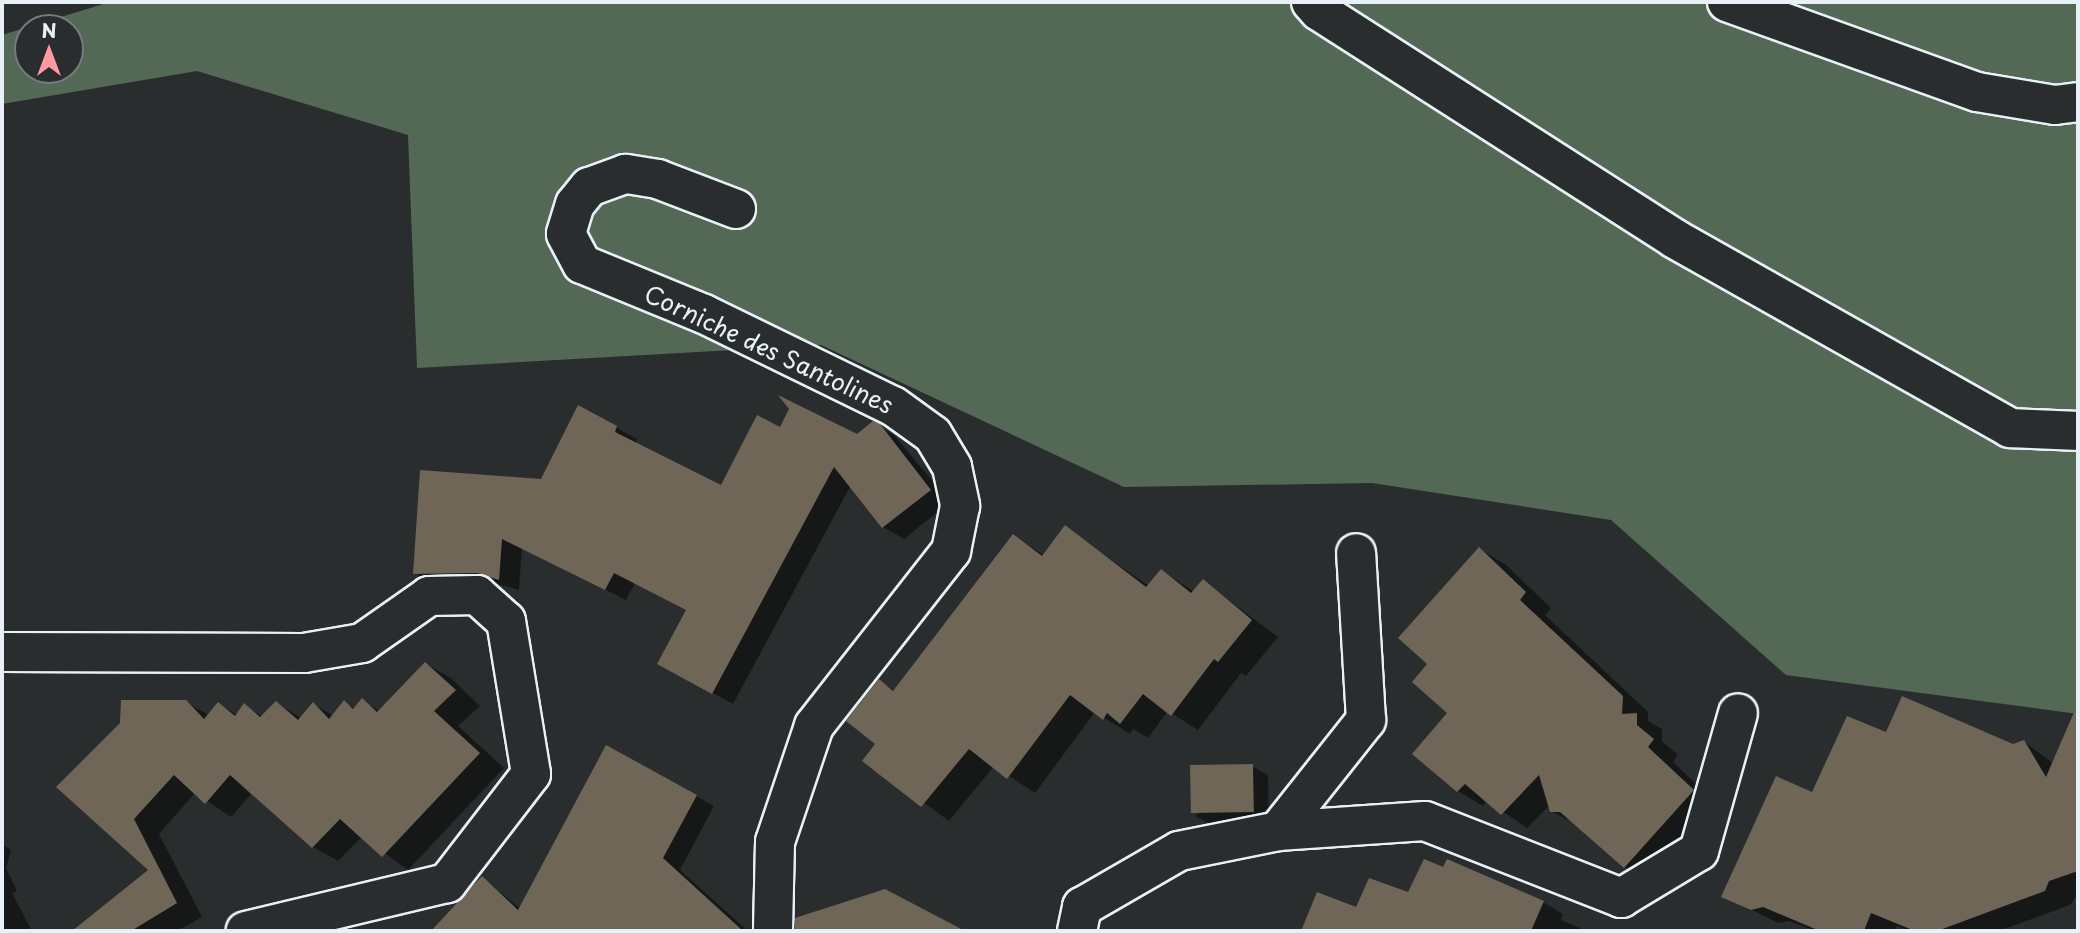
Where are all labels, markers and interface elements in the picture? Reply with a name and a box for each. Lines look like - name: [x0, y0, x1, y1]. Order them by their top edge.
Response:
- north arrow: [14, 14, 84, 84]
- text: N: [41, 16, 57, 44]
- street label: Corniche des Santolines: [638, 278, 900, 420]

